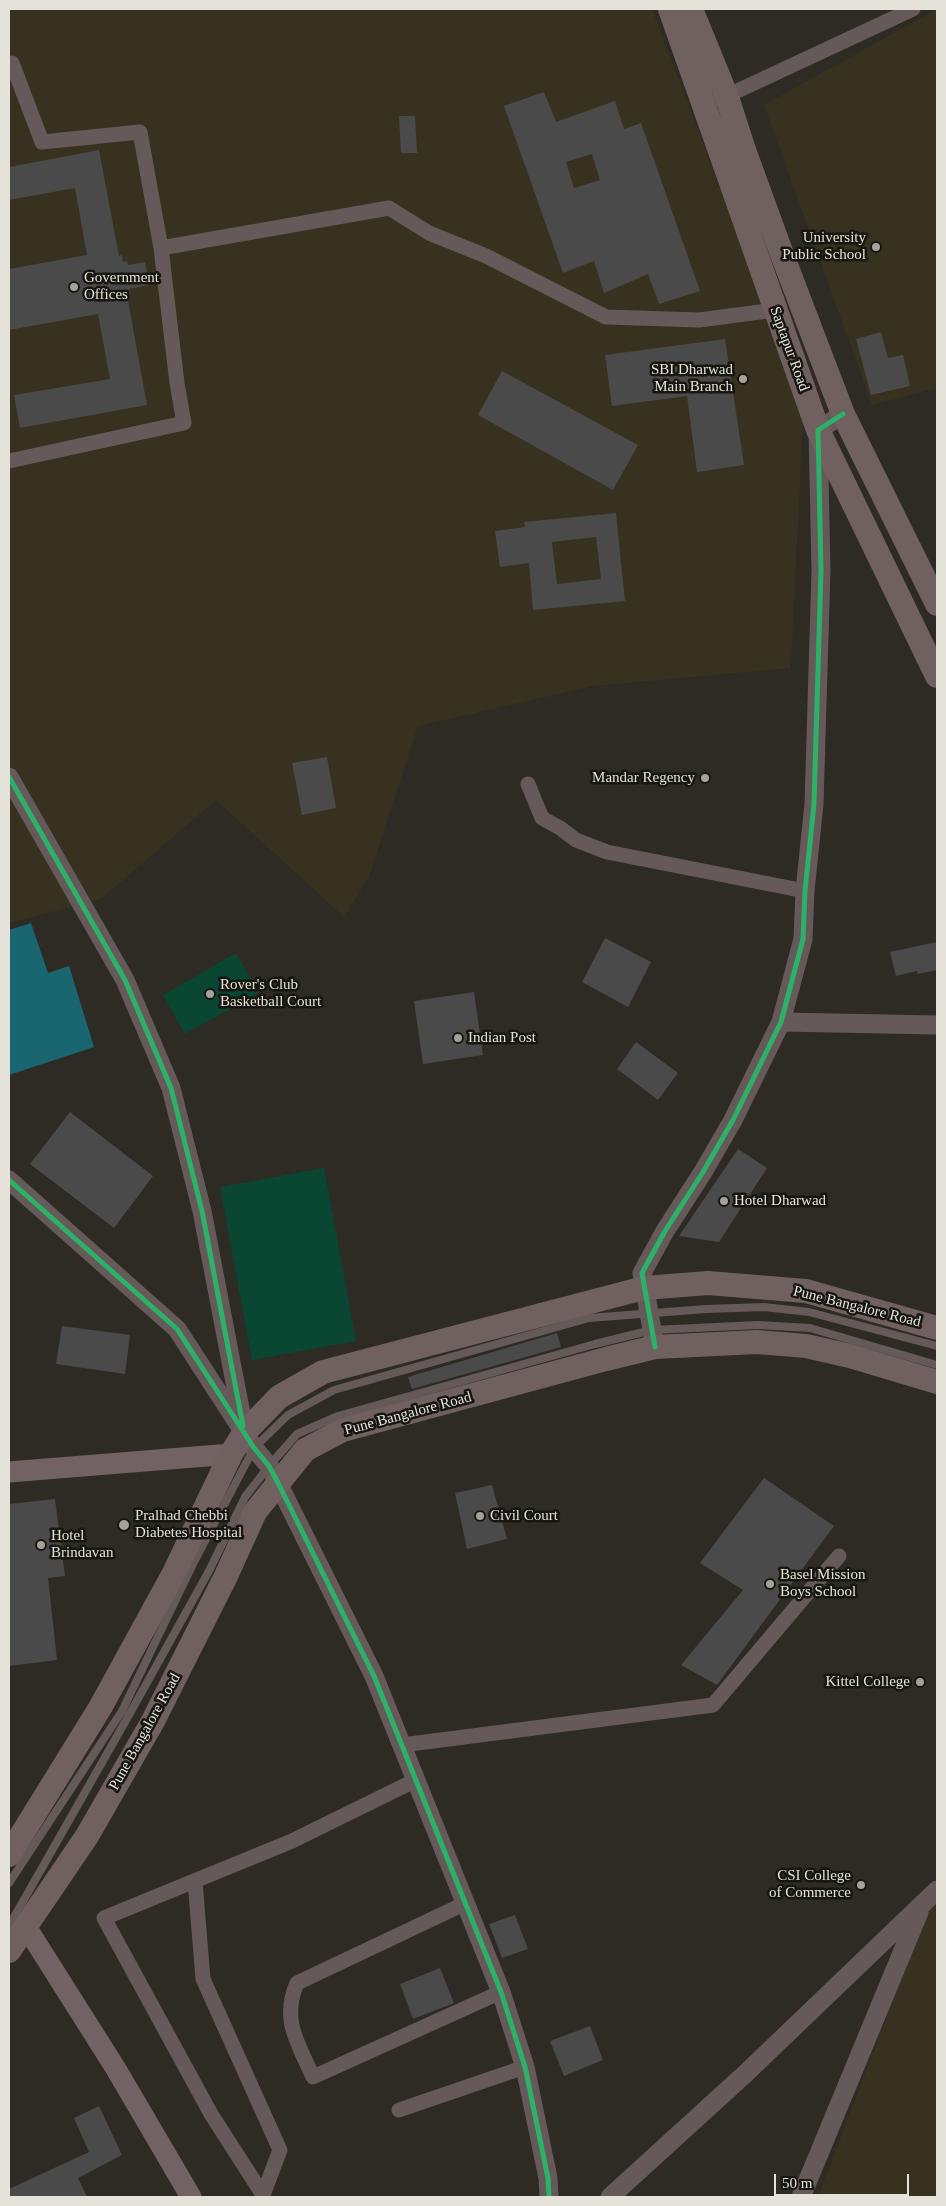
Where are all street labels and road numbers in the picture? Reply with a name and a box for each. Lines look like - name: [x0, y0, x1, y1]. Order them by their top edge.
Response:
- street label: Saptapur Road: [765, 304, 813, 394]
- street label: Pune Bangalore Road: [791, 1282, 923, 1332]
- street label: Pune Bangalore Road: [342, 1388, 474, 1440]
- street label: Pune Bangalore Road: [105, 1670, 185, 1794]

